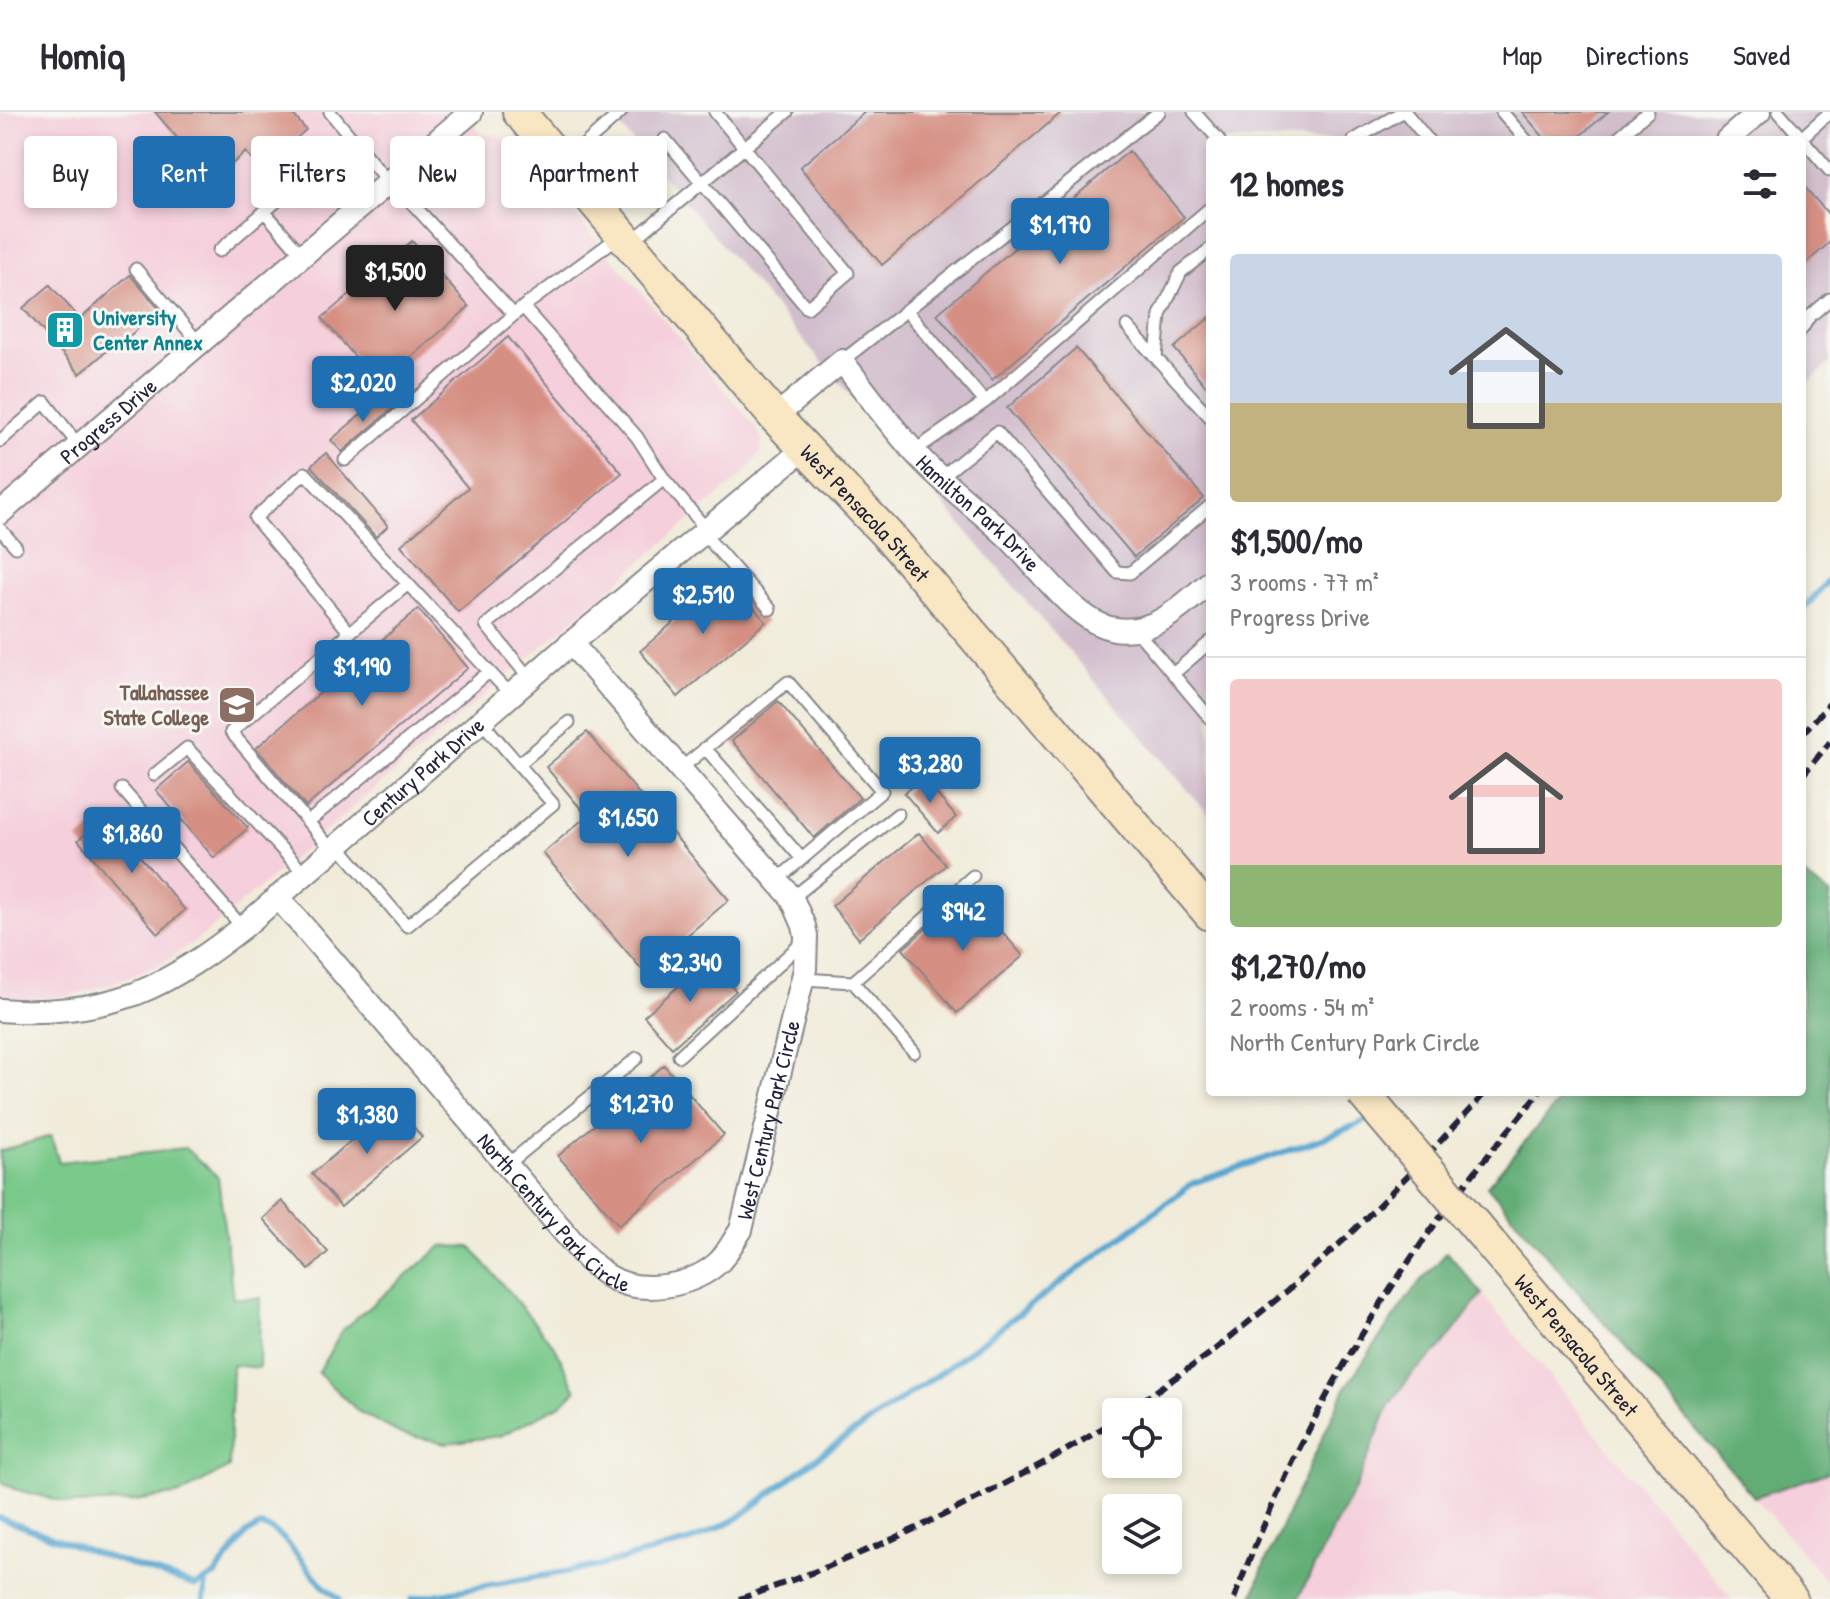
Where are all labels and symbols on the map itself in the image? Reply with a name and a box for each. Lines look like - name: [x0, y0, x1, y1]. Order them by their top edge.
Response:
- pin: $1,170: [995, 198, 1125, 266]
- pin: $1,500: [330, 245, 460, 313]
- place label: University Center Annex: [93, 302, 203, 357]
- building icon: University Center Annex: [44, 309, 86, 351]
- pin: $2,020: [298, 356, 428, 424]
- street label: Progress Drive: [53, 371, 163, 471]
- street label: West Pensacola Street: [794, 438, 937, 589]
- street label: Hamilton Park Drive: [909, 448, 1047, 578]
- pin: $2,510: [638, 568, 768, 636]
- pin: $1,190: [297, 640, 427, 708]
- place label: Tallahassee State College: [104, 677, 209, 733]
- school or university icon: Tallahassee State College: [216, 684, 258, 726]
- street label: Century Park Drive: [355, 710, 491, 833]
- pin: $3,280: [865, 737, 995, 805]
- pin: $1,650: [563, 791, 693, 859]
- pin: $1,860: [67, 807, 197, 875]
- pin: $942: [916, 885, 1010, 953]
- pin: $2,340: [625, 936, 755, 1004]
- street label: West Century Park Circle: [729, 1017, 807, 1223]
- pin: $1,270: [576, 1077, 706, 1145]
- pin: $1,380: [302, 1088, 432, 1156]
- street label: North Century Park Circle: [471, 1126, 633, 1299]
- street label: West Pensacola Street: [1508, 1268, 1646, 1423]

